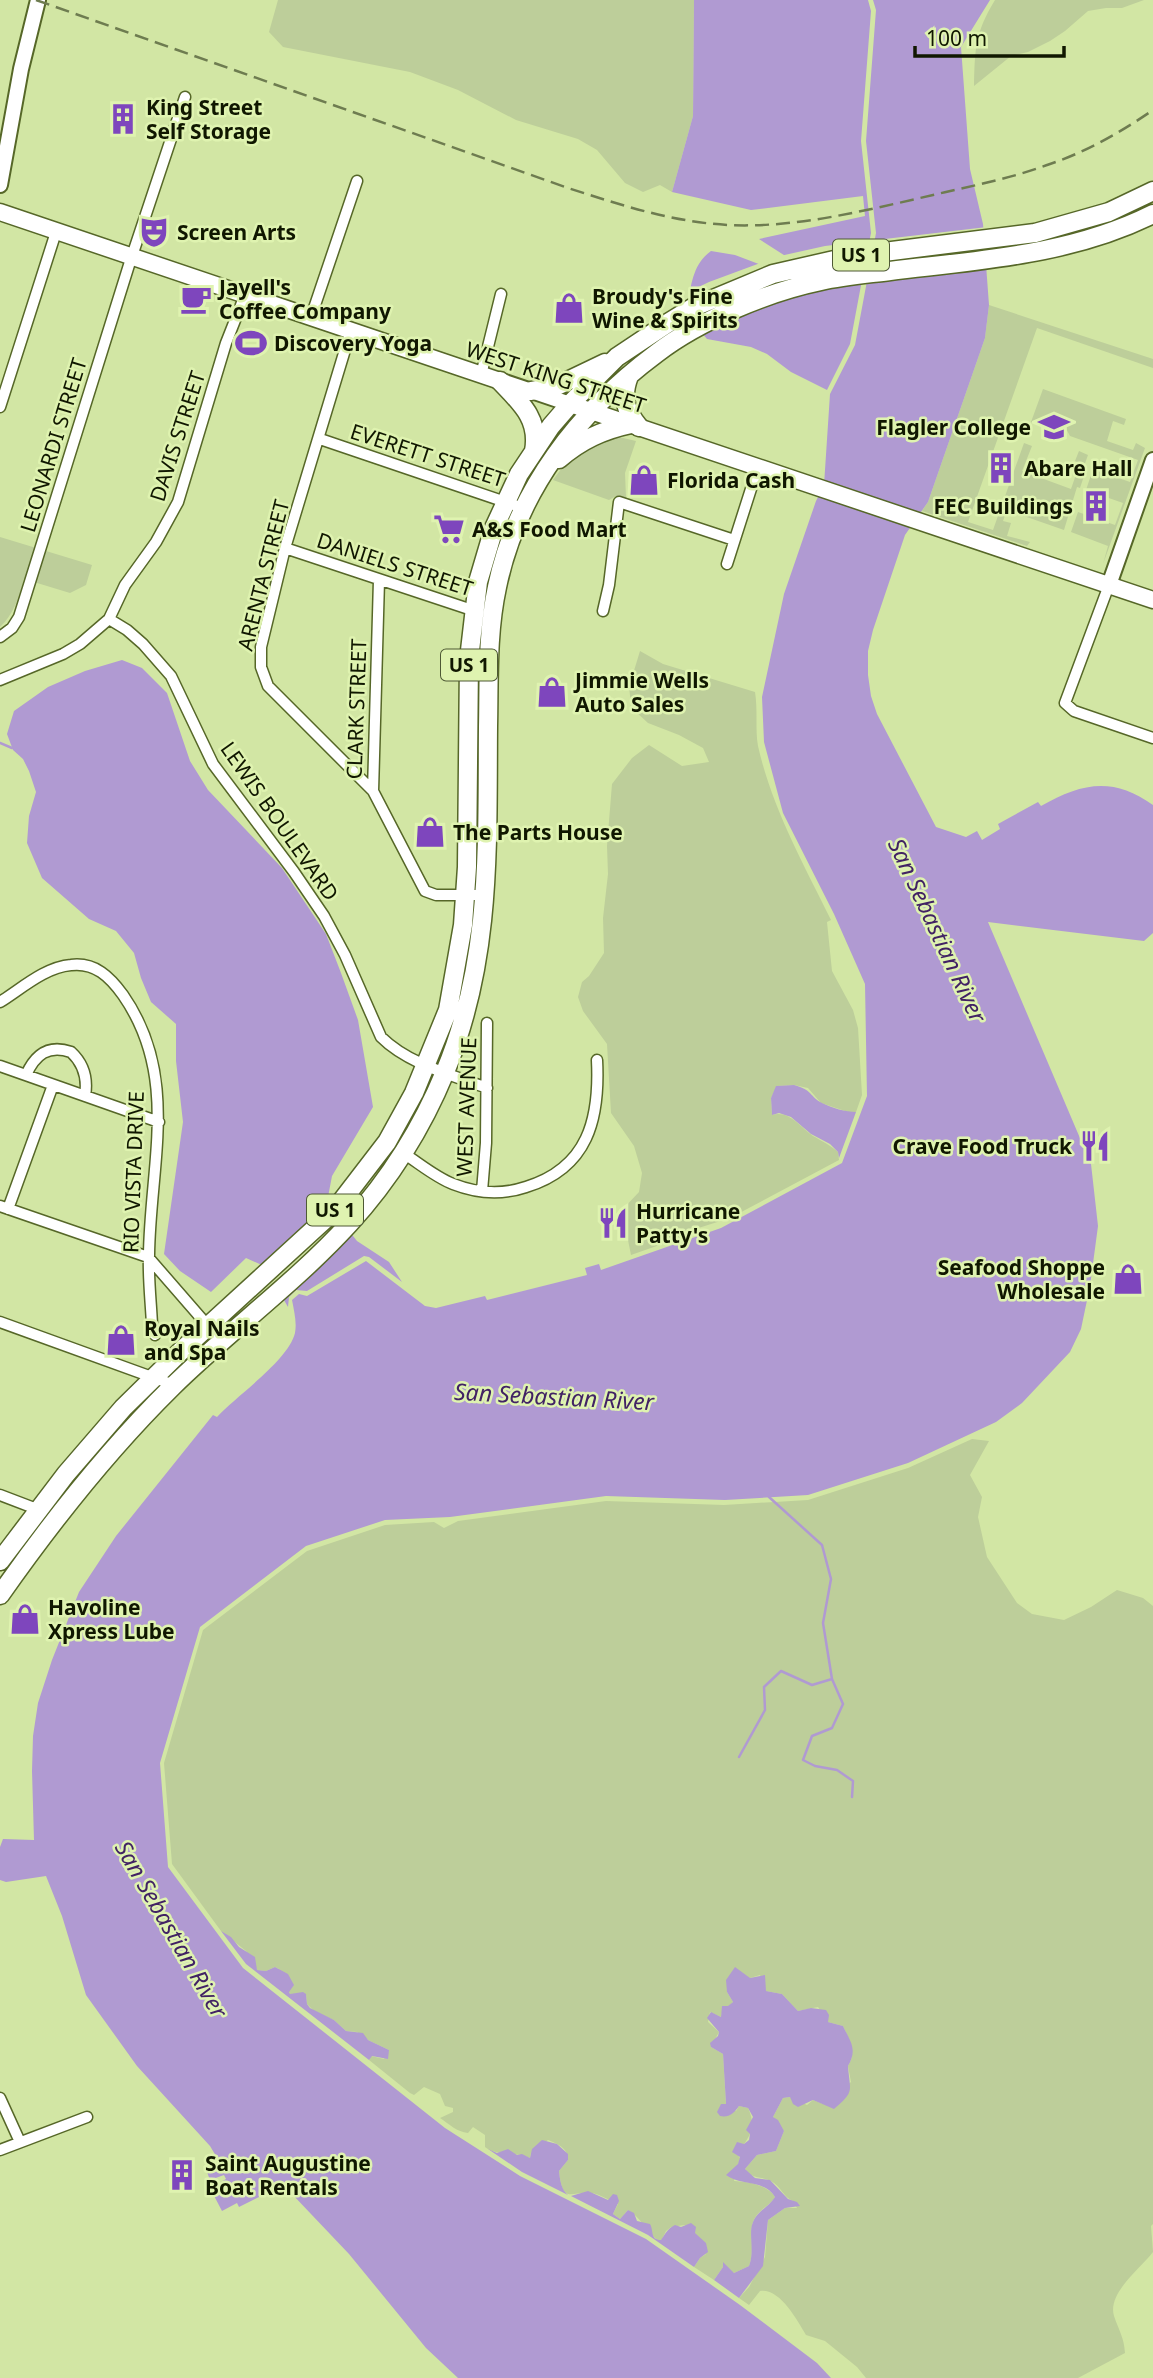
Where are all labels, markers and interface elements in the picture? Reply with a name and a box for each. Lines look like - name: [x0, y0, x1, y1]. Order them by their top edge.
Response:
- scale bar: [915, 14, 1064, 58]
- text: 100 m: [926, 24, 987, 52]
- place label: King Street Self Storage: [146, 93, 271, 145]
- building icon: King Street Self Storage: [106, 102, 140, 136]
- theatre icon: Screen Arts: [137, 215, 171, 249]
- place label: Screen Arts: [177, 218, 296, 246]
- road number: US 1: [833, 240, 889, 270]
- place label: Jayell's Coffee Company: [217, 273, 391, 325]
- cafe icon: Jayell's Coffee Company: [179, 282, 213, 316]
- place label: Broudy's Fine Wine & Spirits: [592, 282, 738, 334]
- shop icon: Broudy's Fine Wine & Spirits: [552, 291, 586, 325]
- sports icon: Discovery Yoga: [234, 326, 268, 360]
- place label: Discovery Yoga: [274, 329, 432, 357]
- street label: WEST KING STREET: [462, 335, 650, 419]
- street label: LEONARDI STREET: [13, 354, 93, 536]
- street label: DAVIS STREET: [143, 367, 211, 505]
- school or university icon: Flagler College: [1037, 410, 1071, 444]
- place label: Flagler College: [876, 413, 1031, 441]
- street label: EVERETT STREET: [347, 417, 509, 493]
- building icon: Abare Hall: [984, 451, 1018, 485]
- place label: Abare Hall: [1024, 454, 1133, 482]
- shop icon: Florida Cash: [627, 463, 661, 497]
- place label: Florida Cash: [667, 466, 795, 494]
- building icon: FEC Buildings: [1079, 489, 1113, 523]
- place label: FEC Buildings: [934, 492, 1073, 520]
- street label: ARENTA STREET: [231, 496, 295, 653]
- supermarket icon: A&S Food Mart: [432, 512, 466, 546]
- place label: A&S Food Mart: [472, 515, 627, 543]
- street label: DANIELS STREET: [313, 526, 477, 603]
- street label: CLARK STREET: [340, 638, 372, 780]
- road number: US 1: [441, 650, 497, 680]
- place label: Jimmie Wells Auto Sales: [573, 666, 709, 718]
- shop icon: Jimmie Wells Auto Sales: [535, 675, 569, 709]
- street label: LEWIS BOULEVARD: [215, 736, 345, 906]
- shop icon: The Parts House: [413, 815, 447, 849]
- place label: The Parts House: [453, 818, 623, 846]
- water label: San Sebastian River: [881, 833, 995, 1028]
- street label: WEST AVENUE: [450, 1037, 482, 1177]
- street label: RIO VISTA DRIVE: [116, 1090, 150, 1254]
- restaurant icon: Crave Food Truck: [1078, 1129, 1112, 1163]
- place label: Crave Food Truck: [893, 1132, 1073, 1160]
- road number: US 1: [307, 1194, 363, 1226]
- place label: Hurricane Patty's: [636, 1197, 740, 1249]
- restaurant icon: Hurricane Patty's: [596, 1206, 630, 1240]
- place label: Seafood Shoppe Wholesale: [938, 1253, 1105, 1305]
- shop icon: Seafood Shoppe Wholesale: [1111, 1262, 1145, 1296]
- place label: Royal Nails and Spa: [144, 1314, 260, 1366]
- shop icon: Royal Nails and Spa: [104, 1323, 138, 1357]
- water label: San Sebastian River: [453, 1375, 655, 1417]
- place label: Havoline Xpress Lube: [48, 1593, 175, 1645]
- shop icon: Havoline Xpress Lube: [8, 1602, 42, 1636]
- water label: San Sebastian River: [108, 1834, 236, 2024]
- place label: Saint Augustine Boat Rentals: [205, 2149, 371, 2201]
- building icon: Saint Augustine Boat Rentals: [165, 2158, 199, 2192]

